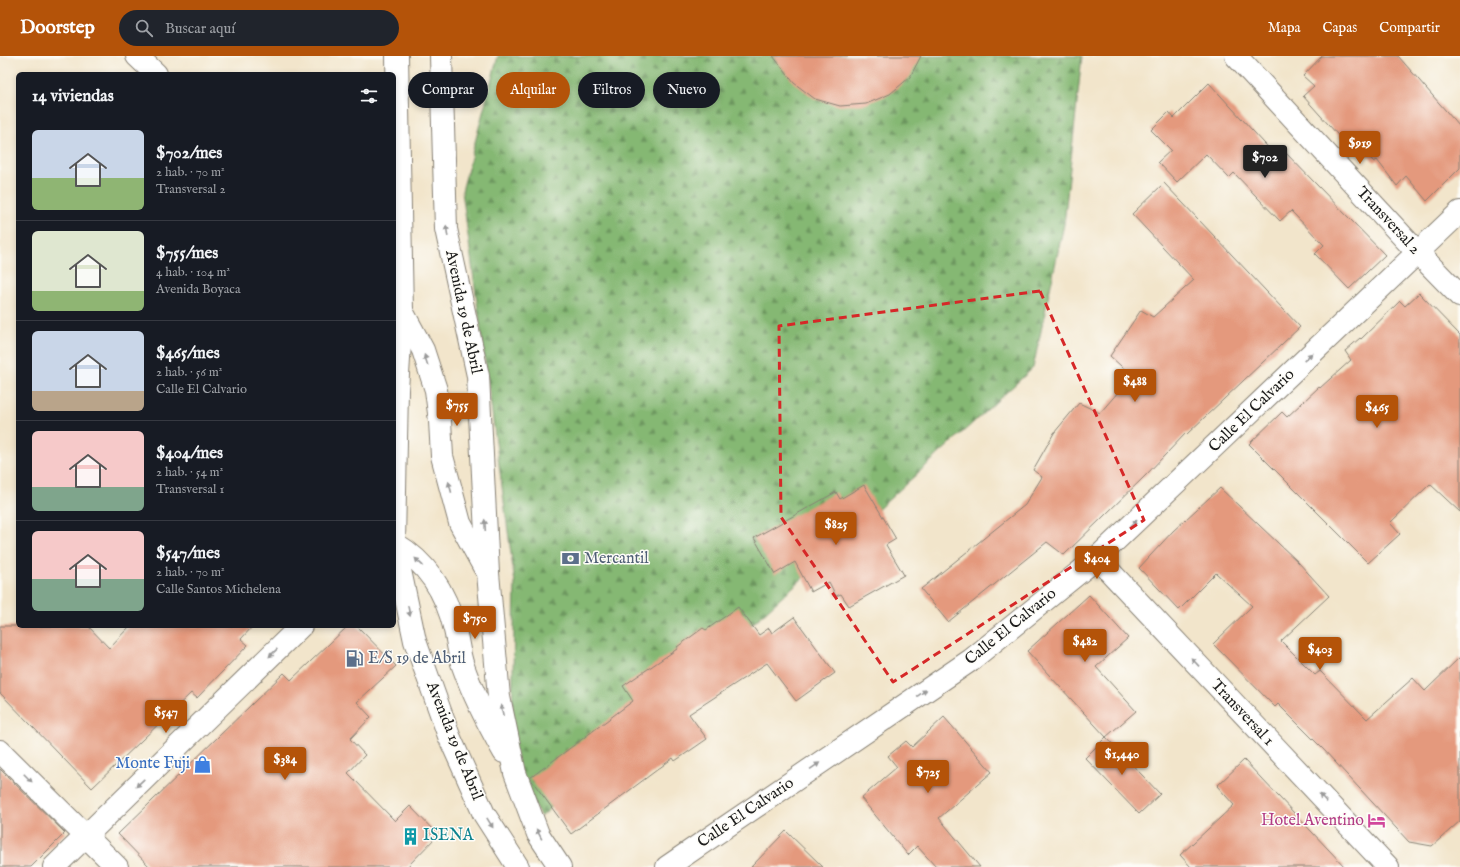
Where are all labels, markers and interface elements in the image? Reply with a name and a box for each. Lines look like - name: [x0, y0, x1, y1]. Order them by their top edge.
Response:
- search box: [119, 10, 399, 46]
- text: Doorstep: [20, 16, 95, 40]
- icon: search: [133, 17, 155, 39]
- text: Buscar aquí: [165, 19, 235, 38]
- text: Mapa: [1268, 19, 1301, 37]
- text: Capas: [1323, 19, 1357, 37]
- text: Compartir: [1379, 19, 1440, 37]
- chip: Comprar: [408, 72, 488, 108]
- chip: Alquilar: [496, 72, 570, 108]
- chip: Filtros: [578, 72, 645, 108]
- chip: Nuevo: [653, 72, 720, 108]
- icon: filters: [358, 85, 380, 107]
- text: 14 viviendas: [32, 86, 114, 107]
- pin: $919: [1336, 131, 1384, 165]
- text: $919: [1348, 135, 1372, 152]
- text: $702/mes: [156, 143, 222, 164]
- pin: $702: [1241, 145, 1289, 179]
- icon: home: [64, 146, 112, 194]
- text: $702: [1252, 149, 1278, 166]
- text: 2 hab. · 70 m²: [156, 164, 225, 181]
- text: Transversal 2: [156, 181, 226, 198]
- street label: Transversal 2: [1352, 183, 1424, 259]
- one-way arrow: [444, 225, 450, 237]
- text: $755/mes: [156, 243, 218, 264]
- icon: home: [64, 247, 112, 295]
- street label: Avenida 19 de Abril: [440, 247, 486, 376]
- text: 4 hab. · 104 m²: [156, 264, 230, 281]
- text: Avenida Boyaca: [156, 281, 241, 298]
- text: $465/mes: [156, 343, 220, 364]
- icon: home: [64, 347, 112, 395]
- one-way arrow: [1303, 352, 1313, 362]
- one-way arrow: [423, 353, 429, 365]
- text: 2 hab. · 56 m²: [156, 364, 222, 381]
- street label: Calle El Calvario: [1205, 365, 1300, 457]
- pin: $488: [1111, 369, 1159, 403]
- text: $488: [1123, 373, 1147, 390]
- text: Calle El Calvario: [156, 381, 247, 398]
- pin: $755: [433, 393, 481, 427]
- pin: $465: [1353, 395, 1401, 429]
- text: $755: [446, 397, 468, 414]
- text: $465: [1365, 399, 1389, 416]
- text: $404/mes: [156, 443, 223, 464]
- icon: home: [64, 447, 112, 495]
- text: 2 hab. · 54 m²: [156, 464, 223, 481]
- one-way arrow: [447, 480, 453, 492]
- text: Transversal 1: [156, 481, 224, 498]
- pin: $825: [812, 512, 860, 546]
- text: $825: [824, 516, 848, 533]
- one-way arrow: [481, 519, 488, 531]
- one-way arrow: [1128, 519, 1138, 529]
- text: $547/mes: [156, 543, 220, 564]
- pin: $404: [1073, 546, 1121, 580]
- icon: home: [64, 547, 112, 595]
- bank icon: Mercantil: [561, 549, 581, 569]
- place label: Mercantil: [584, 549, 649, 569]
- text: $404: [1084, 550, 1110, 567]
- one-way arrow: [414, 557, 424, 566]
- text: 2 hab. · 70 m²: [156, 564, 225, 581]
- text: Calle Santos Michelena: [156, 581, 281, 598]
- street label: Calle El Calvario: [961, 584, 1061, 670]
- one-way arrow: [406, 605, 412, 617]
- pin: $750: [451, 606, 499, 640]
- text: $750: [463, 610, 487, 627]
- pin: $482: [1061, 629, 1109, 663]
- text: $482: [1073, 633, 1097, 650]
- pin: $403: [1296, 637, 1344, 671]
- text: $403: [1308, 641, 1332, 658]
- one-way arrow: [268, 648, 278, 658]
- fuel station icon: E/S 19 de Abril: [345, 649, 365, 669]
- place label: E/S 19 de Abril: [368, 649, 467, 669]
- one-way arrow: [1190, 657, 1200, 667]
- street label: Transversal 1: [1206, 675, 1278, 751]
- street label: Avenida 19 de Abril: [421, 678, 487, 804]
- one-way arrow: [917, 689, 928, 697]
- pin: $547: [142, 700, 190, 734]
- text: $547: [154, 704, 178, 721]
- one-way arrow: [498, 704, 504, 716]
- pin: $1,440: [1089, 742, 1155, 776]
- text: $1,440: [1105, 746, 1139, 763]
- pin: $384: [261, 747, 309, 781]
- text: $384: [273, 751, 297, 768]
- place label: Monte Fuji: [115, 754, 190, 774]
- shop icon: Monte Fuji: [193, 754, 213, 774]
- pin: $725: [904, 760, 952, 794]
- one-way arrow: [810, 762, 820, 770]
- text: $725: [916, 764, 940, 781]
- one-way arrow: [23, 773, 33, 783]
- street label: Calle El Calvario: [694, 773, 798, 853]
- one-way arrow: [135, 778, 145, 788]
- one-way arrow: [1318, 793, 1327, 803]
- place label: Hotel Aventino: [1261, 811, 1364, 831]
- hotel icon: Hotel Aventino: [1367, 811, 1387, 831]
- one-way arrow: [486, 818, 494, 828]
- building icon: ISENA: [400, 826, 420, 846]
- place label: ISENA: [423, 826, 475, 846]
- one-way arrow: [536, 828, 543, 840]

